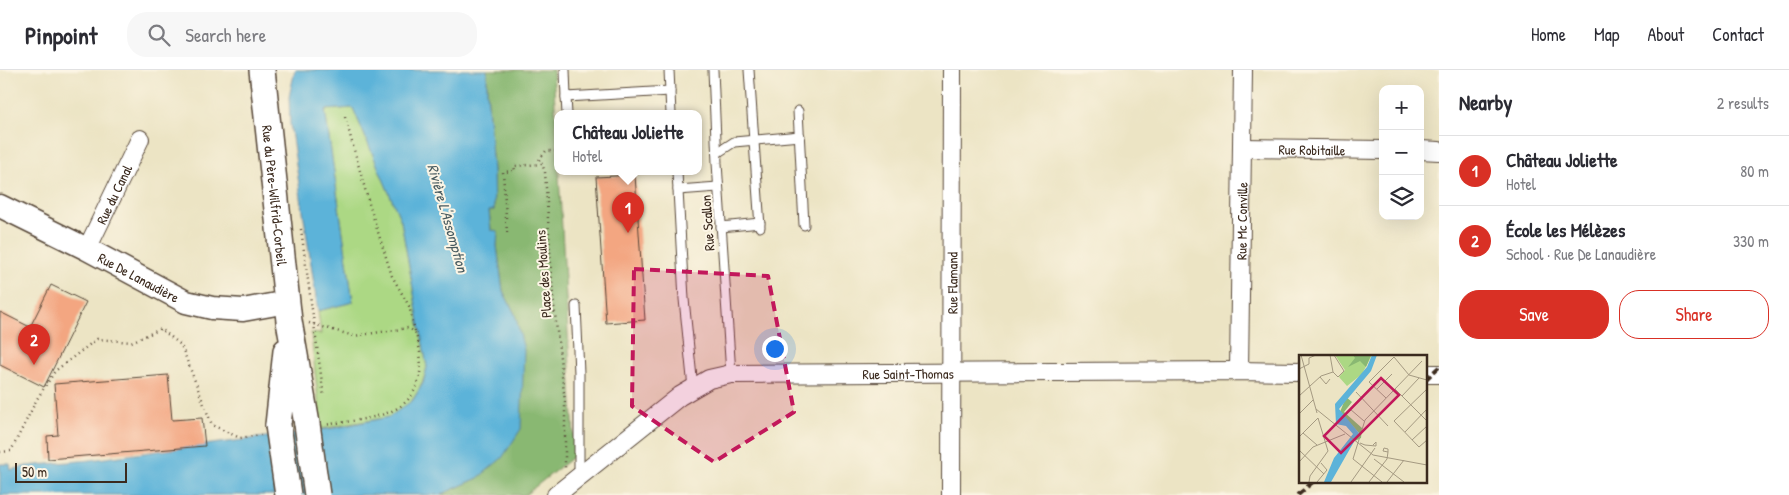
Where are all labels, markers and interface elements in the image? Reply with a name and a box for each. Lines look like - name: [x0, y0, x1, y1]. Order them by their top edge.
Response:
- search box: [127, 12, 477, 57]
- text: Pinpoint: [25, 19, 97, 51]
- icon: search: [145, 21, 173, 49]
- text: Search here: [185, 22, 266, 48]
- text: Home: [1531, 22, 1566, 47]
- text: Map: [1594, 22, 1619, 47]
- text: About: [1647, 22, 1684, 47]
- text: Contact: [1712, 22, 1764, 47]
- map controls: [1379, 85, 1424, 220]
- button: +: [1379, 85, 1424, 130]
- text: Nearby: [1459, 88, 1512, 117]
- text: 2 results: [1717, 92, 1769, 114]
- popup: [554, 110, 702, 175]
- text: Château Joliette: [572, 119, 684, 145]
- street label: Rue du Père-Wilfrid-Corbeil: [258, 124, 293, 267]
- button: −: [1379, 130, 1424, 175]
- street label: Rue Robitaille: [1278, 139, 1346, 159]
- text: Hotel: [572, 145, 602, 167]
- text: Château Joliette: [1506, 147, 1618, 173]
- text: 1: [1472, 160, 1478, 182]
- text: 80 m: [1740, 160, 1769, 182]
- street label: Rue du Canal: [91, 161, 136, 227]
- water label: Rivière L'Assomption: [423, 161, 474, 276]
- text: Hotel: [1506, 173, 1536, 195]
- button: layers: [1379, 175, 1424, 220]
- street label: Rue Mc Conville: [1231, 182, 1251, 260]
- pin: 1: [612, 192, 644, 233]
- street label: Rue Scallon: [696, 194, 718, 252]
- text: École les Mélèzes: [1506, 217, 1625, 243]
- street label: Place des Moulins: [530, 229, 556, 319]
- text: 2: [1471, 230, 1479, 252]
- text: 330 m: [1733, 230, 1769, 252]
- text: School · Rue De Lanaudière: [1506, 243, 1656, 265]
- street label: Rue De Lanaudière: [95, 247, 183, 307]
- street label: Rue Flamand: [942, 251, 961, 314]
- button: Save: [1459, 290, 1609, 339]
- button: Share: [1619, 290, 1769, 339]
- pin: 2: [18, 324, 50, 365]
- your location: [762, 336, 788, 362]
- inset map: [1299, 355, 1426, 482]
- street label: Rue Saint-Thomas: [862, 363, 954, 383]
- scale bar: [15, 460, 128, 483]
- text: 50 m: [22, 462, 47, 481]

